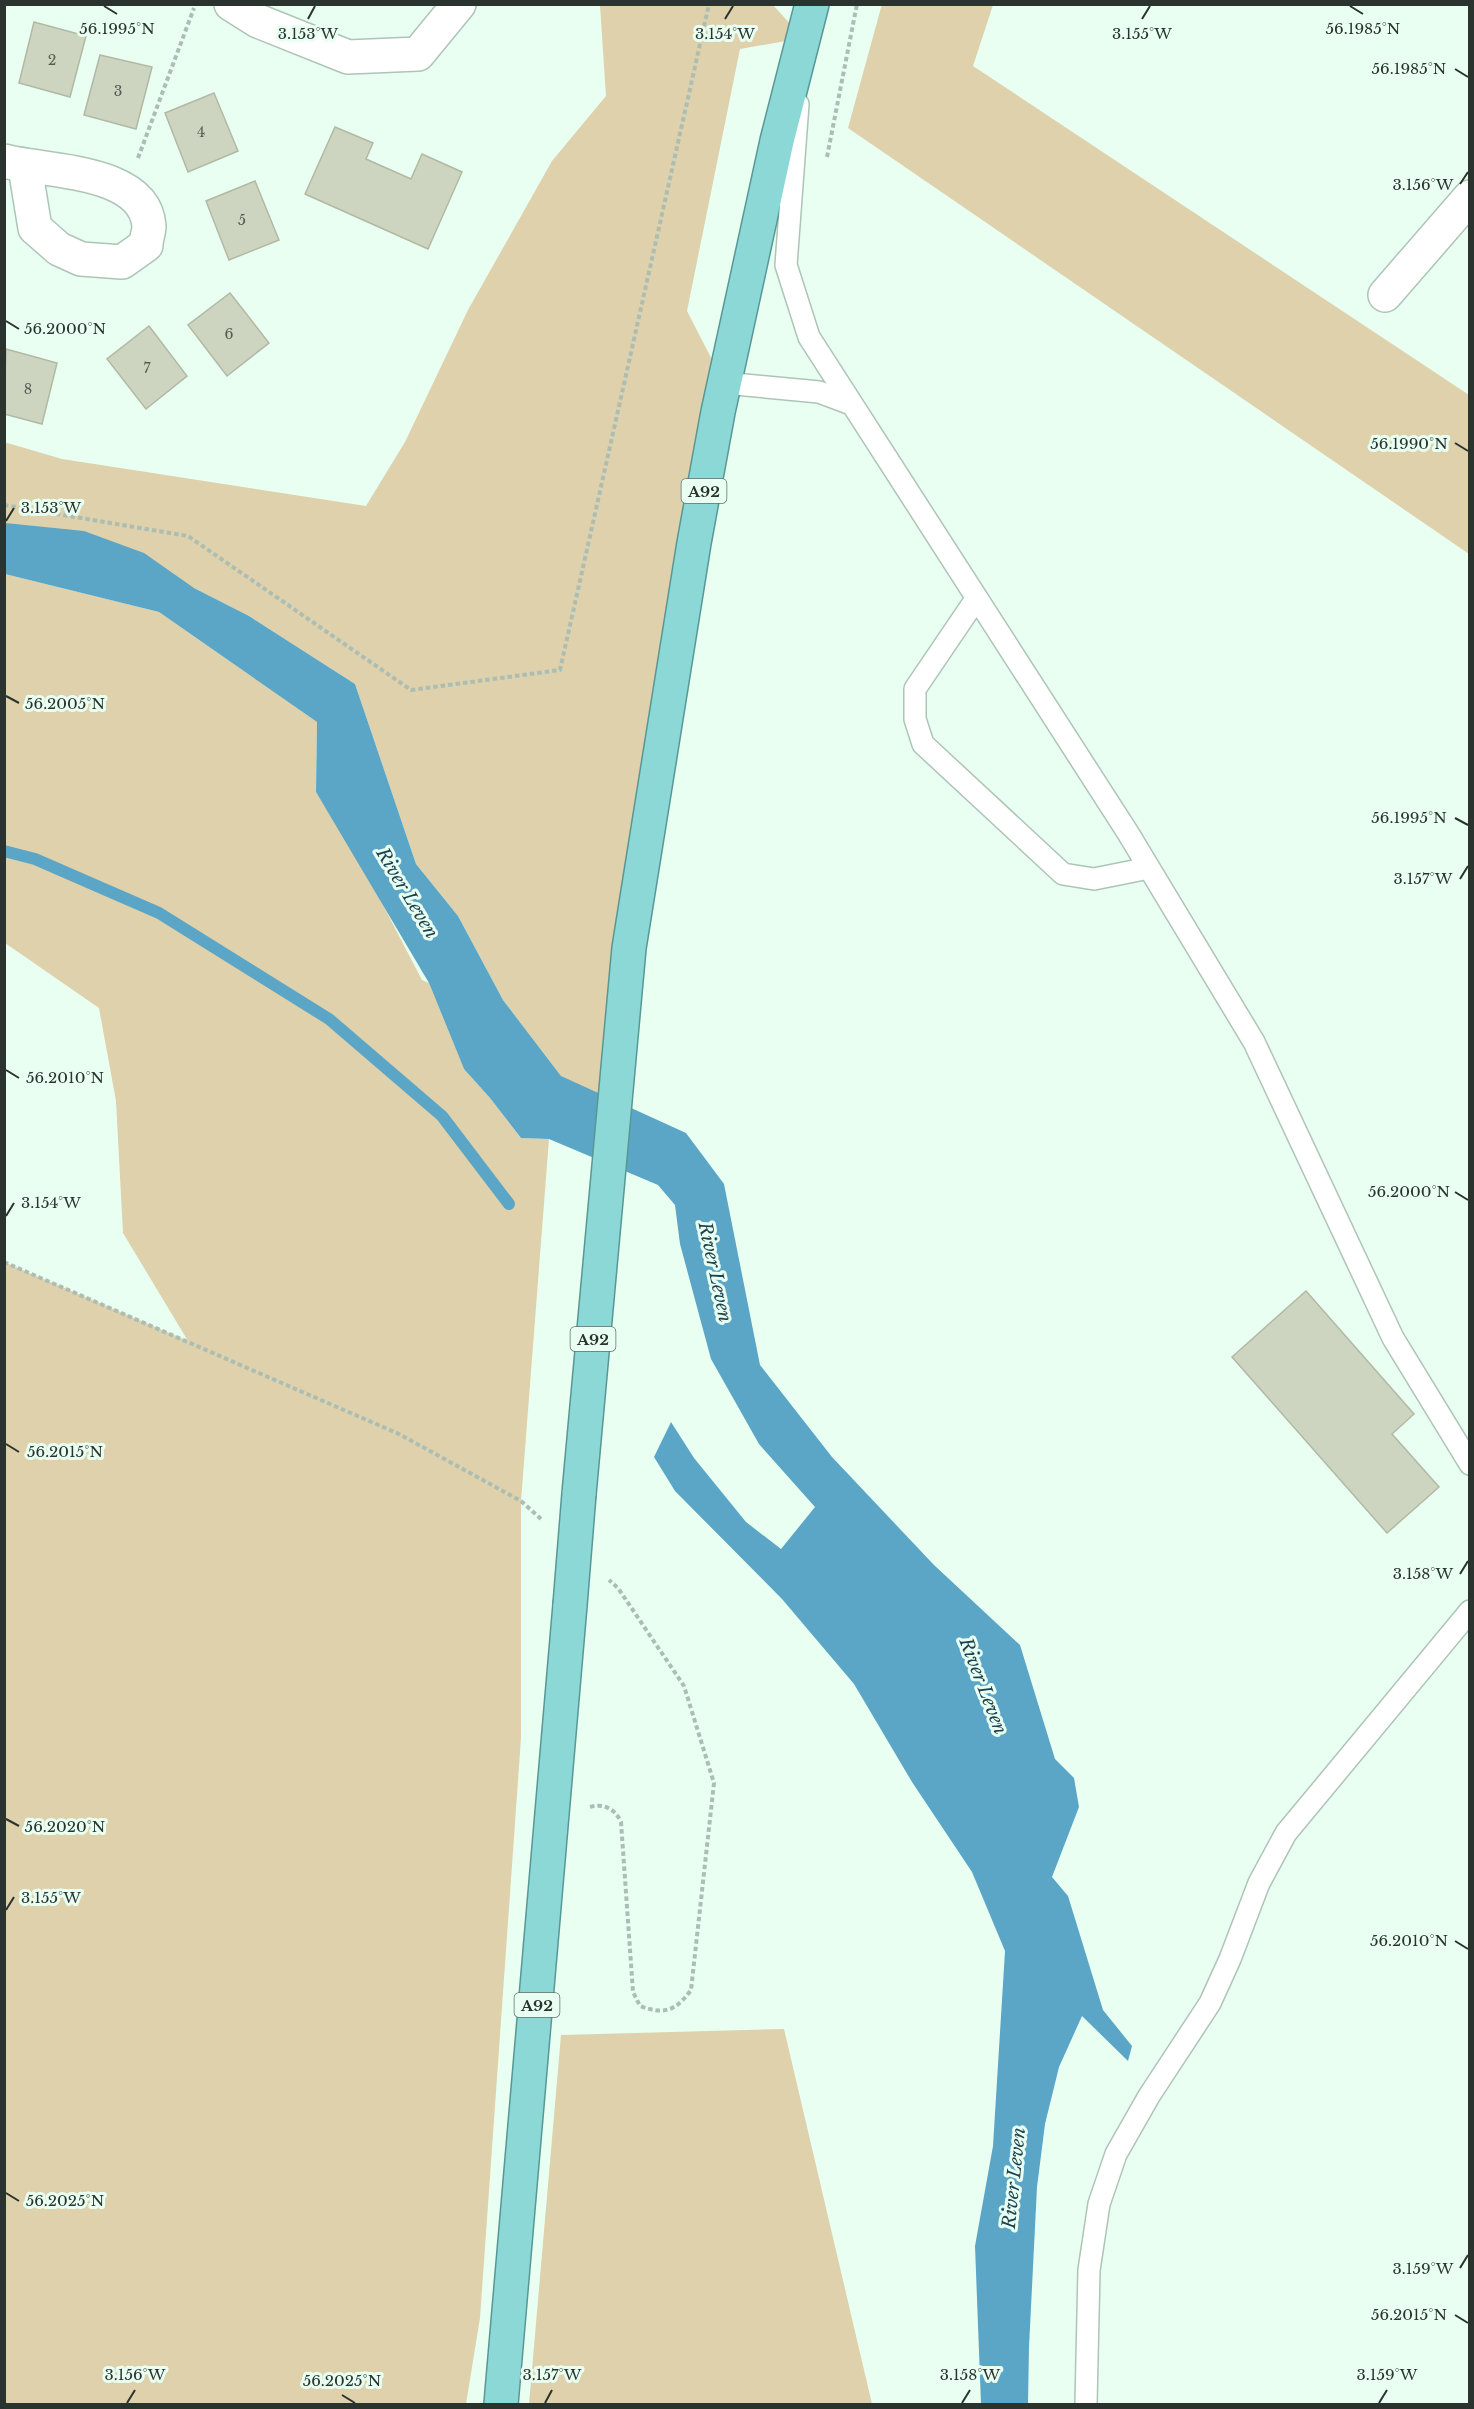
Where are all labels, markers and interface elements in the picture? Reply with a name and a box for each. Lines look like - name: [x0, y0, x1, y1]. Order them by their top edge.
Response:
- text: 56.1995°N: [79, 19, 155, 38]
- text: 56.1985°N: [1326, 19, 1400, 38]
- text: 3.153°W: [278, 24, 339, 43]
- text: 3.154°W: [695, 24, 755, 43]
- text: 3.155°W: [1112, 24, 1172, 43]
- house number: 2: [48, 51, 56, 69]
- text: 56.1985°N: [1372, 59, 1446, 78]
- house number: 3: [114, 82, 122, 100]
- house number: 4: [197, 123, 205, 141]
- text: 3.156°W: [1393, 175, 1454, 194]
- house number: 5: [238, 211, 246, 229]
- text: 56.2000°N: [24, 319, 106, 338]
- house number: 6: [224, 325, 234, 343]
- house number: 7: [143, 359, 151, 377]
- house number: 8: [24, 380, 32, 398]
- text: 56.1990°N: [1370, 434, 1448, 453]
- road number: A92: [682, 479, 726, 503]
- text: 3.153°W: [21, 498, 82, 517]
- text: 56.2005°N: [25, 694, 105, 713]
- text: 56.1995°N: [1371, 808, 1447, 827]
- water label: River Leven: [371, 843, 443, 942]
- text: 3.157°W: [1394, 869, 1453, 888]
- text: 56.2010°N: [26, 1068, 104, 1087]
- text: 56.2000°N: [1368, 1182, 1450, 1201]
- text: 3.154°W: [21, 1193, 81, 1212]
- water label: River Leven: [693, 1219, 736, 1324]
- road number: A92: [570, 1327, 616, 1351]
- text: 56.2015°N: [27, 1442, 103, 1461]
- text: 3.158°W: [1393, 1564, 1454, 1583]
- water label: River Leven: [954, 1634, 1012, 1737]
- text: 56.2020°N: [25, 1817, 105, 1836]
- text: 3.155°W: [21, 1888, 81, 1907]
- text: 56.2010°N: [1370, 1931, 1448, 1950]
- road number: A92: [514, 1993, 560, 2017]
- water label: River Leven: [998, 2126, 1030, 2231]
- text: 56.2025°N: [26, 2191, 104, 2210]
- text: 3.159°W: [1393, 2259, 1454, 2278]
- text: 56.2015°N: [1371, 2305, 1447, 2324]
- text: 3.156°W: [105, 2365, 166, 2384]
- text: 3.157°W: [523, 2365, 582, 2384]
- text: 3.158°W: [940, 2365, 1001, 2384]
- text: 3.159°W: [1357, 2365, 1418, 2384]
- text: 56.2025°N: [303, 2371, 381, 2390]

